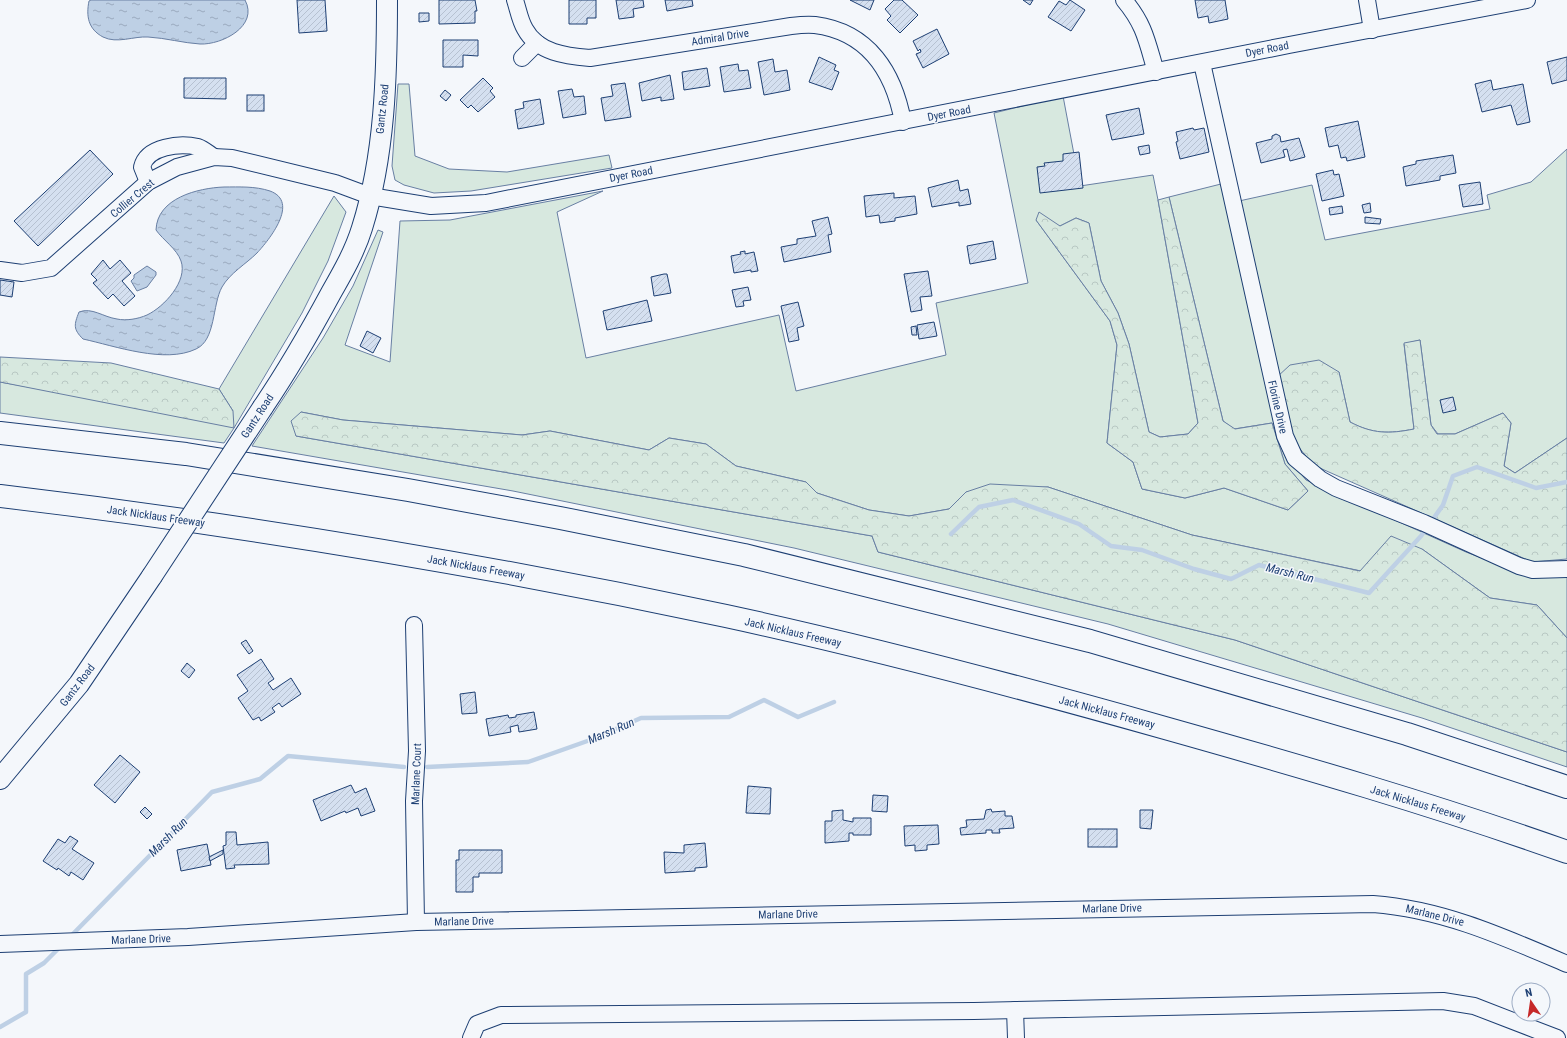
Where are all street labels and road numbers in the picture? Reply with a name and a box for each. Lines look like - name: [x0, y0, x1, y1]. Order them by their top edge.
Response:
- street label: Admiral Drive: [690, 27, 750, 48]
- street label: Dyer Road: [1244, 39, 1290, 60]
- street label: Gantz Road: [373, 84, 392, 134]
- street label: Dyer Road: [926, 103, 972, 124]
- street label: Dyer Road: [608, 164, 654, 185]
- street label: Collier Crest: [108, 176, 157, 220]
- street label: Florine Drive: [1265, 379, 1290, 435]
- street label: Gantz Road: [238, 392, 276, 441]
- street label: Jack Nicklaus Freeway: [106, 503, 206, 530]
- street label: Jack Nicklaus Freeway: [426, 553, 526, 583]
- street label: Jack Nicklaus Freeway: [743, 615, 843, 650]
- street label: Gantz Road: [57, 662, 98, 709]
- street label: Jack Nicklaus Freeway: [1057, 693, 1157, 732]
- street label: Marlane Court: [409, 743, 424, 805]
- street label: Jack Nicklaus Freeway: [1369, 783, 1467, 824]
- street label: Marlane Drive: [1082, 901, 1142, 916]
- street label: Marlane Drive: [1404, 902, 1465, 929]
- street label: Marlane Drive: [758, 907, 818, 922]
- street label: Marlane Drive: [434, 914, 494, 929]
- street label: Marlane Drive: [111, 932, 171, 947]

